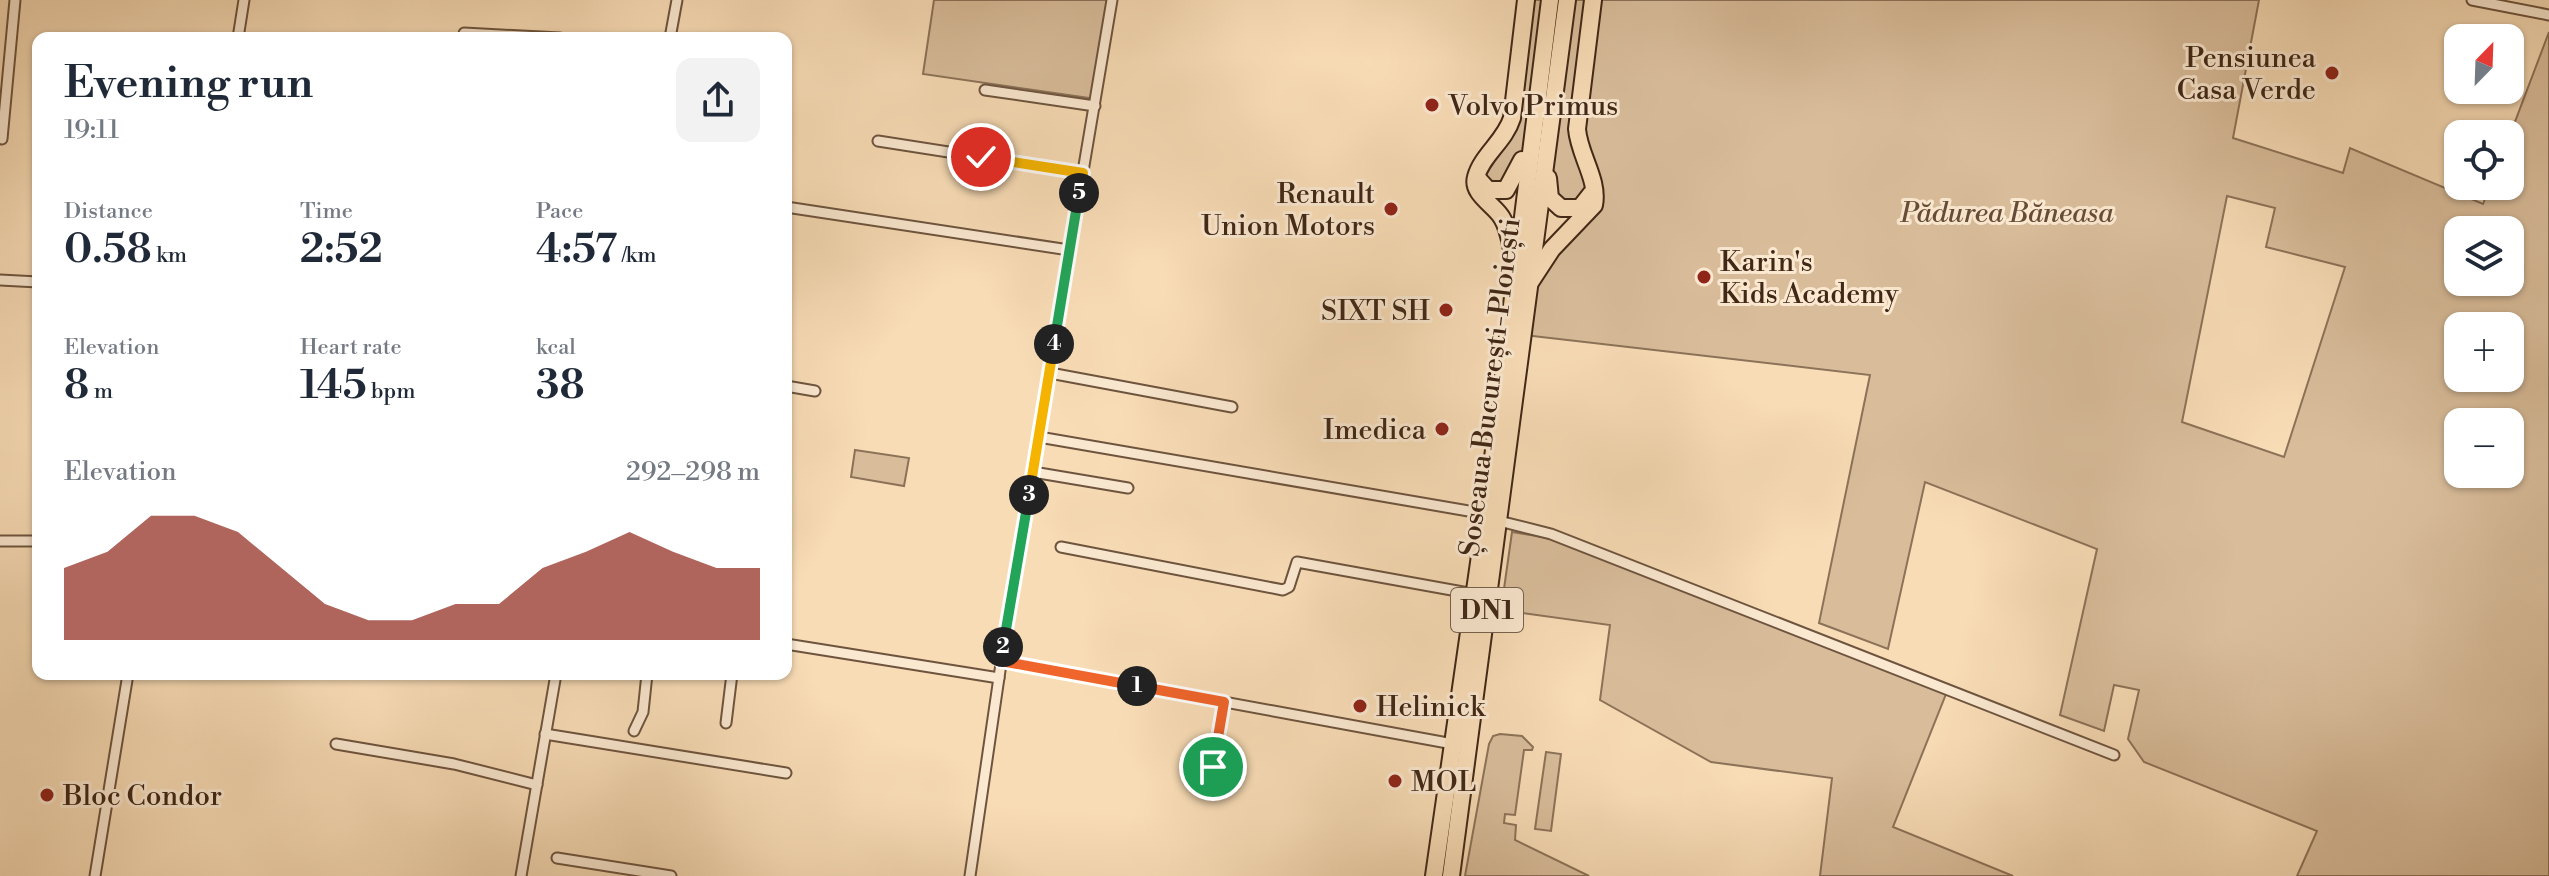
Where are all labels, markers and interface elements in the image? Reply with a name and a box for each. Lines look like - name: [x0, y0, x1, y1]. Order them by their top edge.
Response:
- north arrow: [2444, 24, 2524, 104]
- map controls: [2444, 24, 2524, 488]
- place label: Pensiunea Casa Verde: [2177, 41, 2317, 108]
- text: Evening run: [64, 56, 313, 111]
- button: share: [676, 58, 760, 142]
- marker: Pensiunea Casa Verde: [2323, 64, 2341, 82]
- place label: Volvo Primus: [1447, 89, 1618, 124]
- marker: Volvo Primus: [1423, 96, 1441, 114]
- text: 19:11: [64, 114, 119, 146]
- button: locate: [2444, 120, 2524, 200]
- pin: [947, 123, 1015, 191]
- icon: check: [959, 135, 1003, 179]
- pin: 5: [1059, 173, 1099, 213]
- place label: Renault Union Motors: [1201, 177, 1375, 244]
- text: 5: [1072, 179, 1086, 206]
- park label: Pădurea Băneasa: [1899, 196, 2114, 231]
- text: Distance: [64, 198, 153, 225]
- text: Time: [300, 198, 353, 225]
- text: Pace: [536, 198, 583, 225]
- marker: Renault Union Motors: [1382, 200, 1400, 218]
- street label: Șoseaua București-Ploiești: [1452, 216, 1529, 559]
- button: layers: [2444, 216, 2524, 296]
- text: 0.58: [64, 225, 152, 275]
- text: 2:52: [300, 225, 383, 275]
- text: 4:57: [536, 225, 617, 275]
- text: km: [152, 242, 187, 269]
- text: /km: [617, 242, 657, 269]
- place label: Karin's Kids Academy: [1720, 245, 1899, 312]
- marker: Karin's Kids Academy: [1695, 268, 1713, 286]
- place label: SIXT SH: [1321, 294, 1431, 329]
- marker: SIXT SH: [1437, 301, 1455, 319]
- button: +: [2444, 312, 2524, 392]
- pin: 4: [1034, 324, 1074, 364]
- text: 4: [1047, 330, 1061, 357]
- text: Elevation: [64, 334, 159, 361]
- text: Heart rate: [300, 334, 402, 361]
- text: kcal: [536, 334, 576, 361]
- text: 8: [64, 361, 89, 411]
- text: 145: [300, 361, 367, 411]
- text: 38: [536, 361, 585, 411]
- text: m: [89, 378, 113, 405]
- text: bpm: [367, 378, 416, 405]
- button: −: [2444, 408, 2524, 488]
- place label: Imedica: [1323, 413, 1427, 448]
- marker: Imedica: [1433, 420, 1451, 438]
- text: Elevation: [64, 456, 177, 488]
- text: 292–298 m: [626, 456, 760, 488]
- pin: 3: [1009, 475, 1049, 515]
- text: 3: [1022, 481, 1036, 508]
- road number: DN1: [1451, 588, 1523, 632]
- pin: 2: [983, 627, 1023, 667]
- text: 2: [996, 633, 1010, 660]
- pin: 1: [1117, 666, 1157, 706]
- text: 1: [1132, 672, 1142, 699]
- place label: Helinick: [1376, 690, 1486, 725]
- marker: Helinick: [1351, 697, 1369, 715]
- pin: [1179, 733, 1247, 801]
- icon: arrive: [1191, 745, 1235, 789]
- place label: MOL: [1411, 765, 1476, 800]
- marker: MOL: [1386, 772, 1404, 790]
- place label: Bloc Condor: [62, 779, 222, 814]
- marker: Bloc Condor: [38, 786, 56, 804]

